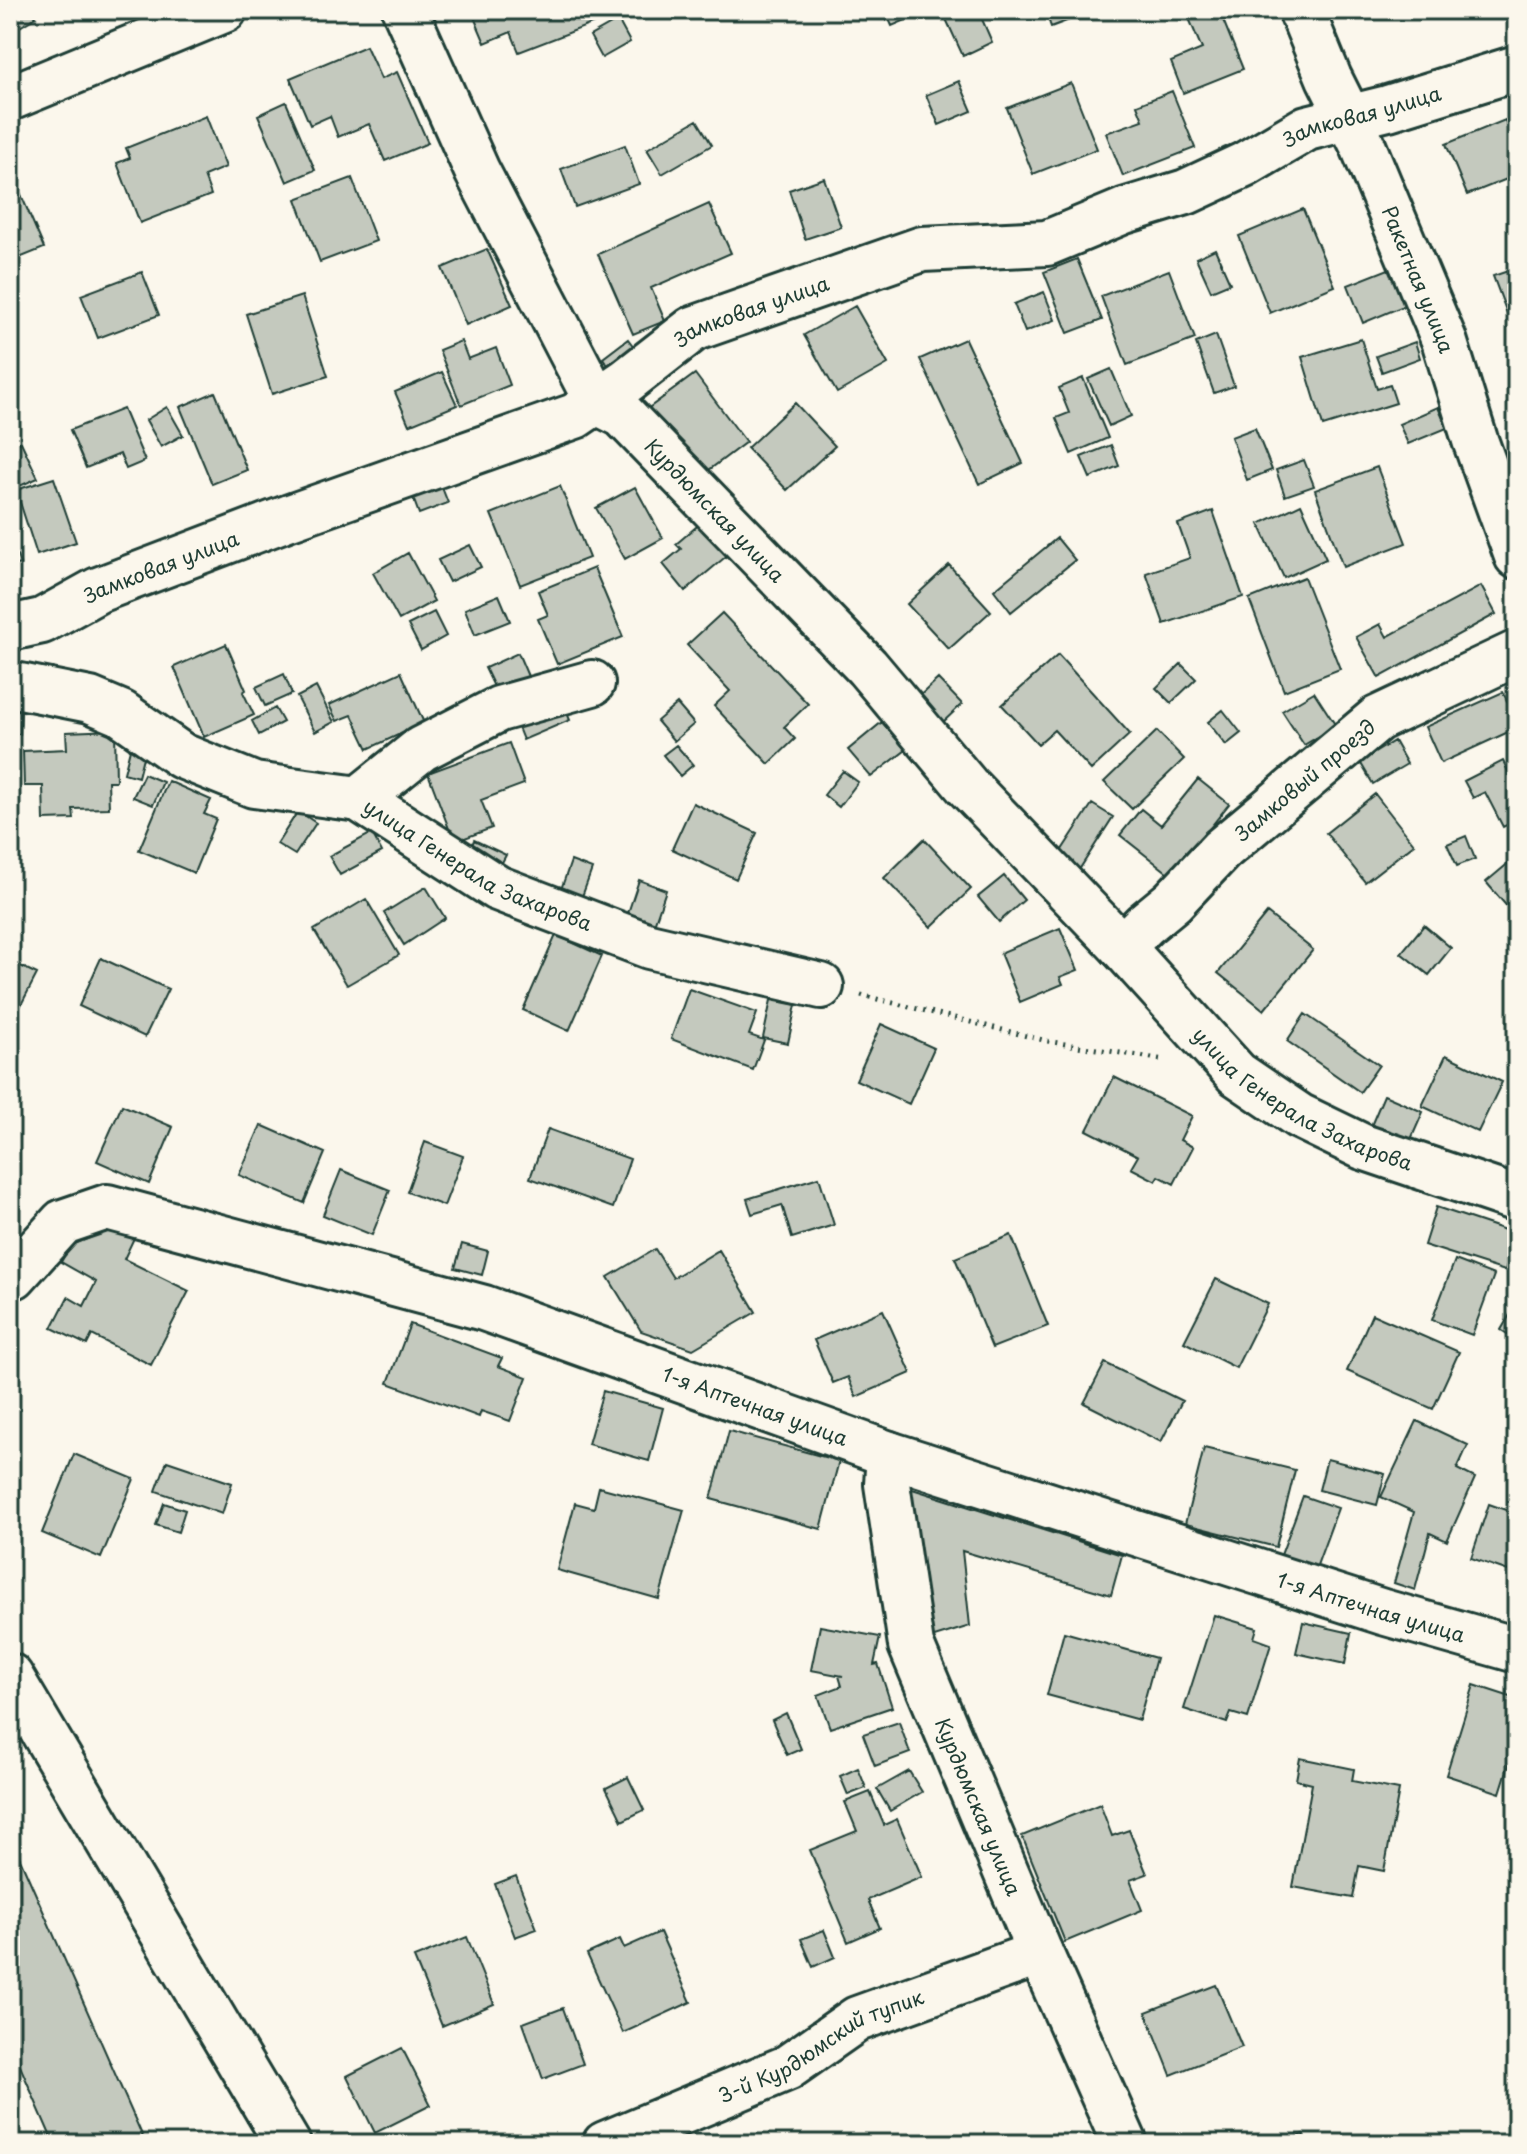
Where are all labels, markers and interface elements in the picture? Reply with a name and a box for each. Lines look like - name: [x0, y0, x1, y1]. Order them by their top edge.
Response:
- street label: Замковая улица: [1276, 77, 1445, 155]
- street label: Ракетная улица: [1375, 201, 1462, 357]
- street label: Замковая улица: [666, 268, 833, 355]
- street label: Курдюмская улица: [638, 431, 792, 589]
- street label: Замковая улица: [77, 523, 243, 611]
- street label: Замковый проезд: [1227, 712, 1382, 848]
- street label: улица Генерала Захарова: [358, 791, 597, 938]
- street label: улица Генерала Захарова: [1186, 1020, 1417, 1178]
- street label: 1-я Аптечная улица: [658, 1358, 852, 1453]
- street label: 1-я Аптечная улица: [1273, 1564, 1469, 1650]
- street label: Курдюмская улица: [928, 1713, 1029, 1901]
- street label: 3-й Курдюмский тупик: [713, 1981, 928, 2110]

